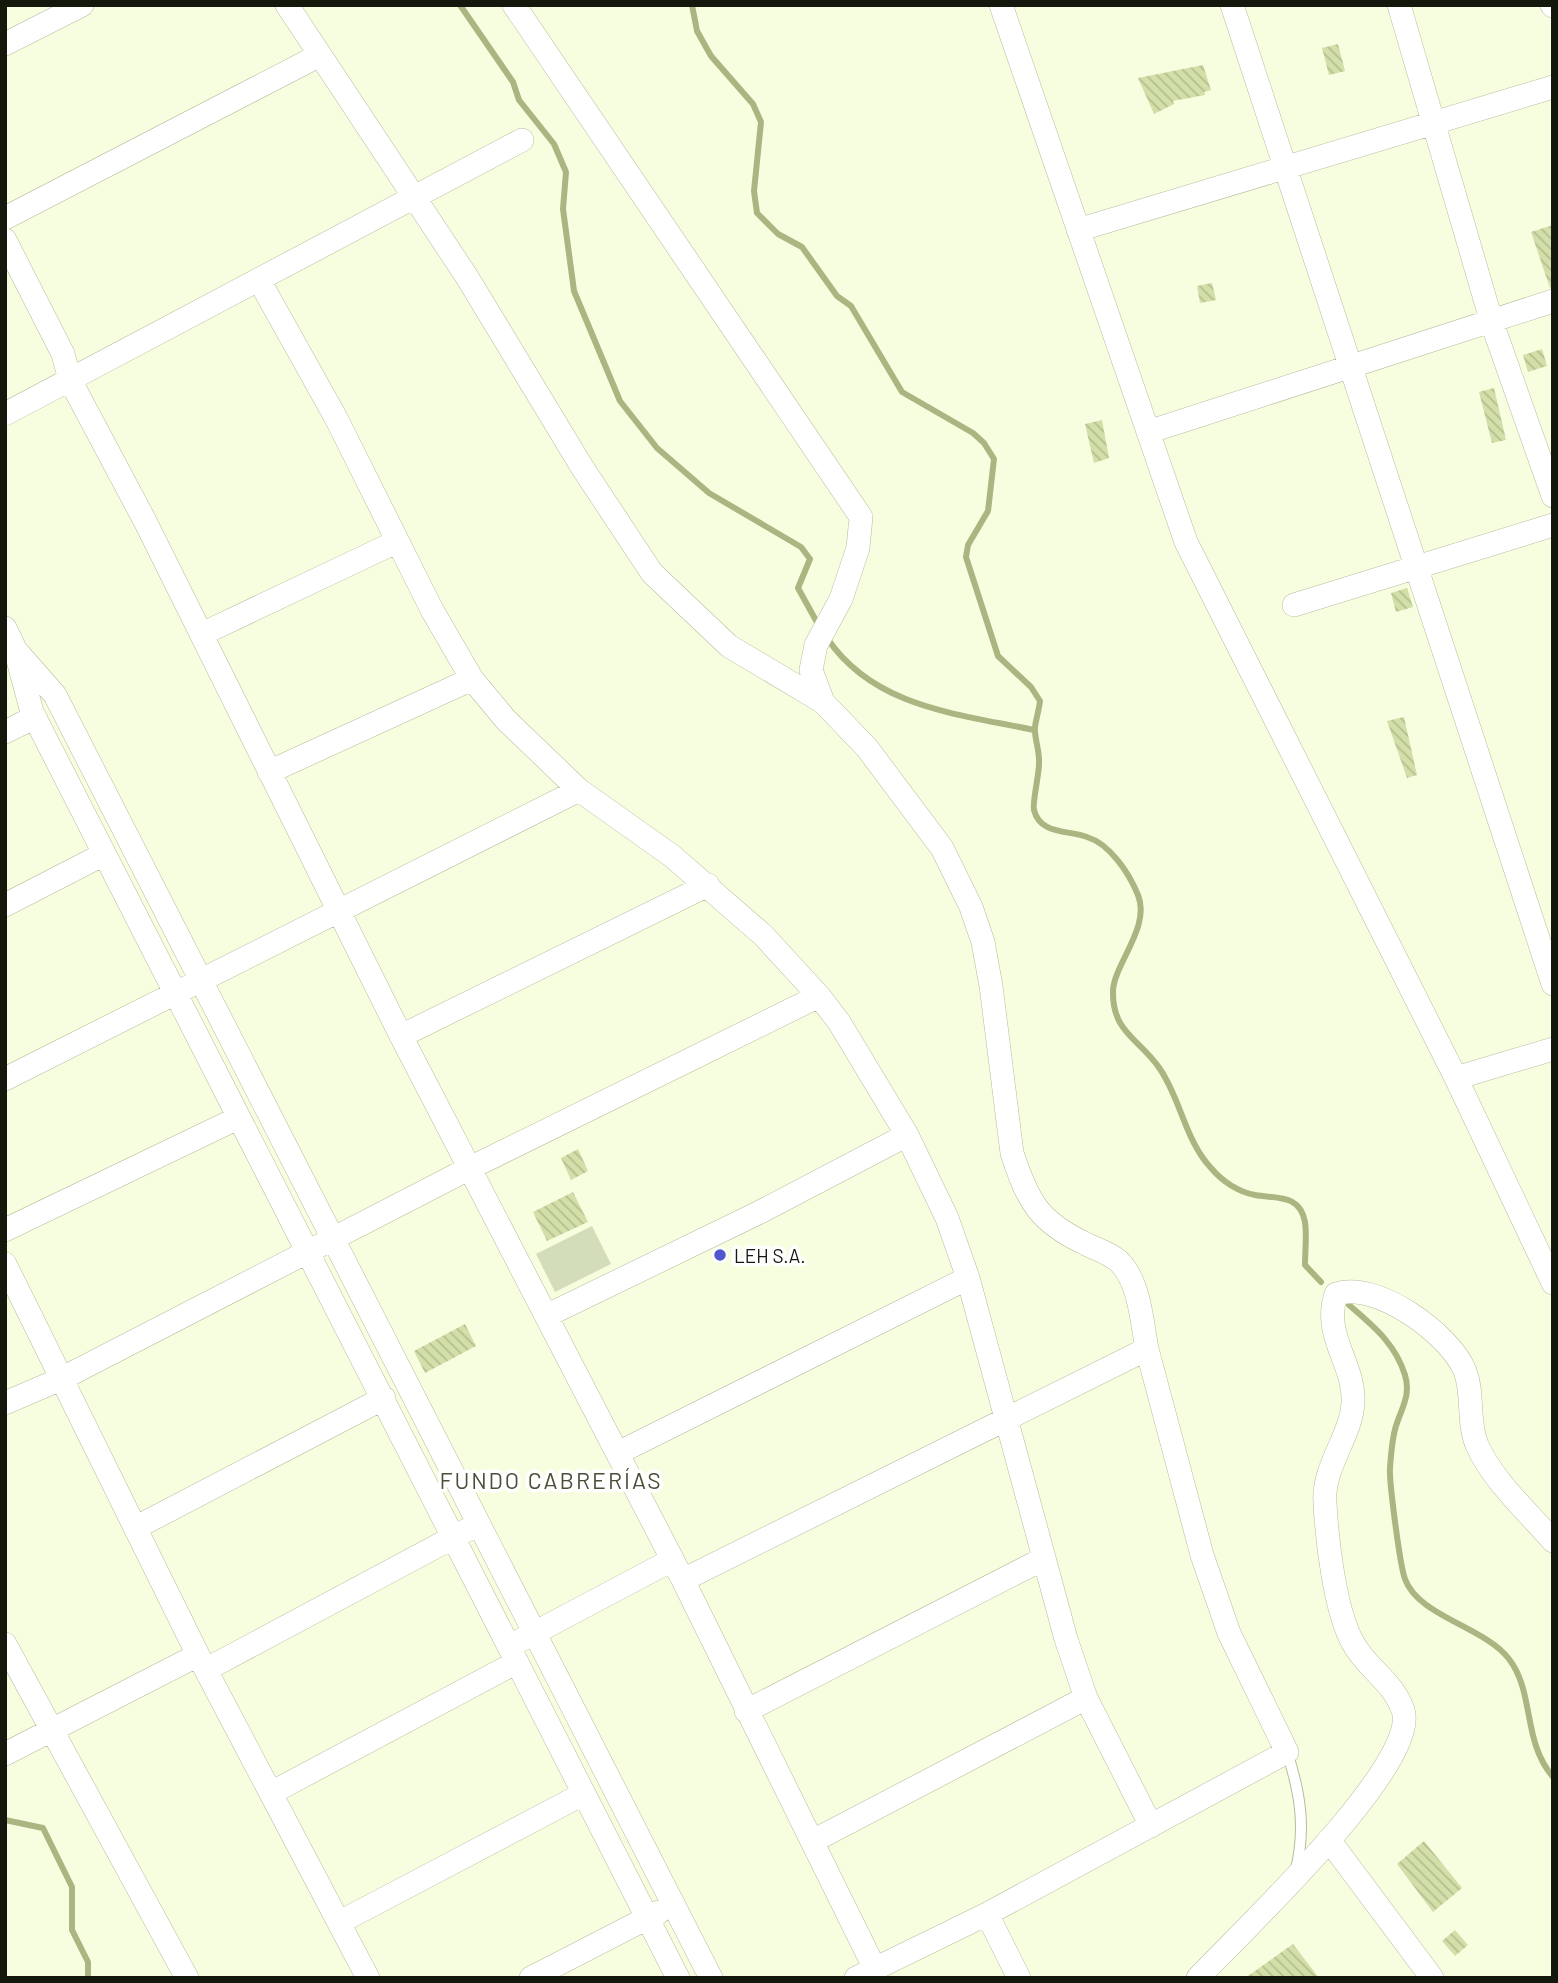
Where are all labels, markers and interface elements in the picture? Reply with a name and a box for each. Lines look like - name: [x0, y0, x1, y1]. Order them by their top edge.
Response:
- place label: LEH S.A.: [734, 1244, 805, 1267]
- marker: LEH S.A.: [712, 1247, 728, 1263]
- district label: FUNDO CABRERÍAS: [439, 1466, 663, 1494]

